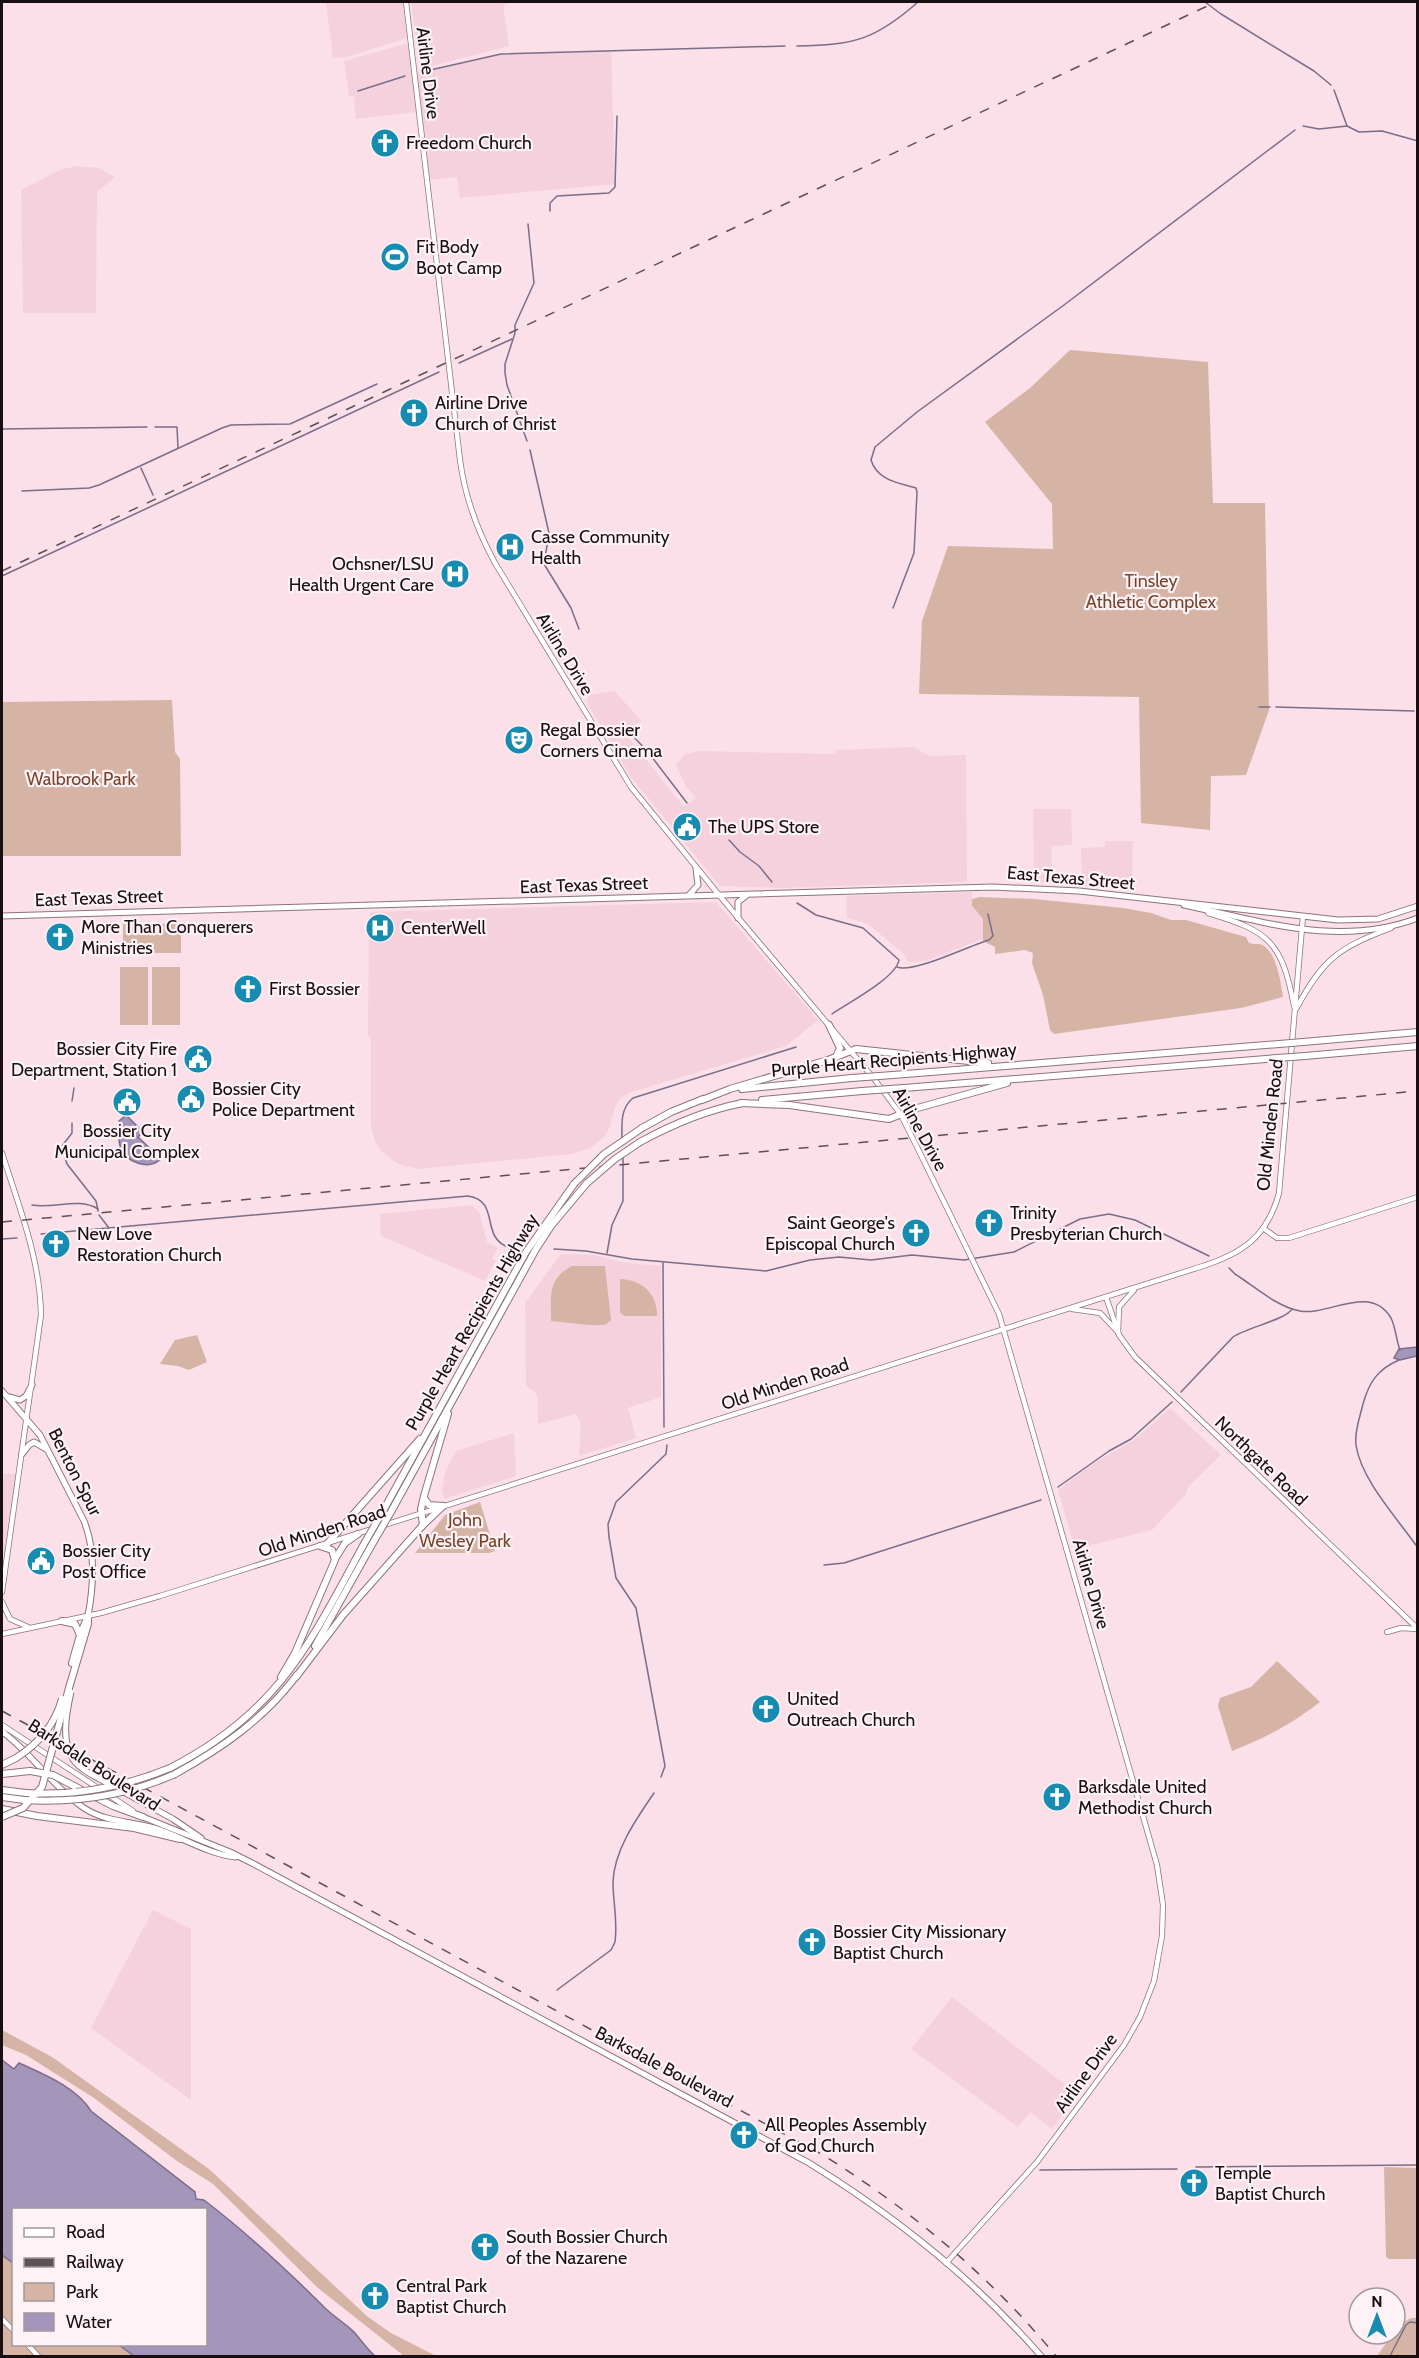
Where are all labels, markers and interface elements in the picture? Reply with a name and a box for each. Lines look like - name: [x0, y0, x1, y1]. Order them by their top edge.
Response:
- street label: Airline Drive: [411, 26, 445, 120]
- church icon: Freedom Church: [369, 127, 401, 159]
- place label: Freedom Church: [406, 132, 532, 154]
- place label: Fit Body Boot Camp: [416, 236, 502, 279]
- sports icon: Fit Body Boot Camp: [379, 241, 411, 273]
- place label: Airline Drive Church of Christ: [435, 392, 556, 435]
- church icon: Airline Drive Church of Christ: [398, 397, 430, 429]
- place label: Casse Community Health: [531, 526, 670, 569]
- hospital icon: Casse Community Health: [494, 531, 526, 563]
- place label: Ochsner/LSU Health Urgent Care: [289, 553, 434, 596]
- hospital icon: Ochsner/LSU Health Urgent Care: [439, 558, 471, 590]
- park label: Tinsley Athletic Complex: [1086, 570, 1217, 613]
- street label: Airline Drive: [532, 609, 598, 699]
- place label: Regal Bossier Corners Cinema: [540, 719, 662, 762]
- theatre icon: Regal Bossier Corners Cinema: [503, 724, 535, 756]
- park label: Walbrook Park: [27, 768, 136, 790]
- public building icon: The UPS Store: [671, 811, 703, 843]
- place label: The UPS Store: [708, 816, 819, 838]
- street label: East Texas Street: [1006, 861, 1136, 895]
- street label: East Texas Street: [519, 872, 649, 898]
- street label: East Texas Street: [34, 885, 164, 911]
- hospital icon: CenterWell: [364, 912, 396, 944]
- place label: More Than Conquerers Ministries: [81, 916, 253, 959]
- place label: CenterWell: [401, 917, 486, 939]
- church icon: More Than Conquerers Ministries: [44, 921, 76, 953]
- church icon: First Bossier: [232, 973, 264, 1005]
- place label: First Bossier: [269, 978, 360, 1000]
- place label: Bossier City Fire Department, Station 1: [11, 1038, 177, 1081]
- street label: Purple Heart Recipients Highway: [770, 1038, 1018, 1082]
- public building icon: Bossier City Fire Department, Station 1: [182, 1043, 214, 1075]
- street label: Old Minden Road: [1252, 1058, 1288, 1192]
- place label: Bossier City Police Department: [212, 1078, 355, 1121]
- public building icon: Bossier City Police Department: [175, 1083, 207, 1115]
- street label: Airline Drive: [888, 1083, 952, 1175]
- public building icon: Bossier City Municipal Complex: [111, 1086, 143, 1118]
- place label: Bossier City Municipal Complex: [54, 1120, 200, 1163]
- place label: Trinity Presbyterian Church: [1010, 1202, 1162, 1245]
- church icon: Trinity Presbyterian Church: [973, 1207, 1005, 1239]
- street label: Purple Heart Recipients Highway: [401, 1210, 543, 1434]
- place label: Saint George's Episcopal Church: [765, 1212, 895, 1255]
- church icon: Saint George's Episcopal Church: [900, 1217, 932, 1249]
- place label: New Love Restoration Church: [77, 1223, 222, 1266]
- church icon: New Love Restoration Church: [40, 1228, 72, 1260]
- street label: Old Minden Road: [719, 1353, 851, 1415]
- street label: Northgate Road: [1210, 1412, 1312, 1510]
- street label: Benton Spur: [44, 1424, 107, 1520]
- street label: Old Minden Road: [256, 1500, 388, 1562]
- park label: John Wesley Park: [419, 1509, 512, 1552]
- street label: Airline Drive: [1068, 1537, 1114, 1631]
- place label: Bossier City Post Office: [62, 1540, 151, 1583]
- public building icon: Bossier City Post Office: [25, 1545, 57, 1577]
- place label: United Outreach Church: [787, 1688, 915, 1731]
- church icon: United Outreach Church: [750, 1693, 782, 1725]
- street label: Barksdale Boulevard: [24, 1714, 164, 1816]
- place label: Barksdale United Methodist Church: [1078, 1776, 1212, 1819]
- church icon: Barksdale United Methodist Church: [1041, 1781, 1073, 1813]
- place label: Bossier City Missionary Baptist Church: [833, 1921, 1006, 1964]
- church icon: Bossier City Missionary Baptist Church: [796, 1926, 828, 1958]
- street label: Barksdale Boulevard: [591, 2021, 737, 2113]
- street label: Airline Drive: [1050, 2029, 1122, 2117]
- place label: All Peoples Assembly of God Church: [765, 2114, 927, 2157]
- church icon: All Peoples Assembly of God Church: [728, 2119, 760, 2151]
- place label: Temple Baptist Church: [1215, 2162, 1325, 2205]
- church icon: Temple Baptist Church: [1178, 2167, 1210, 2199]
- legend: [12, 2208, 207, 2346]
- text: Road: [66, 2221, 105, 2243]
- place label: South Bossier Church of the Nazarene: [506, 2226, 668, 2269]
- church icon: South Bossier Church of the Nazarene: [469, 2231, 501, 2263]
- text: Railway: [66, 2251, 124, 2273]
- place label: Central Park Baptist Church: [396, 2275, 506, 2318]
- church icon: Central Park Baptist Church: [359, 2280, 391, 2312]
- text: Park: [66, 2281, 99, 2303]
- north arrow: [1347, 2286, 1407, 2346]
- text: N: [1371, 2292, 1383, 2311]
- text: Water: [66, 2311, 112, 2333]

